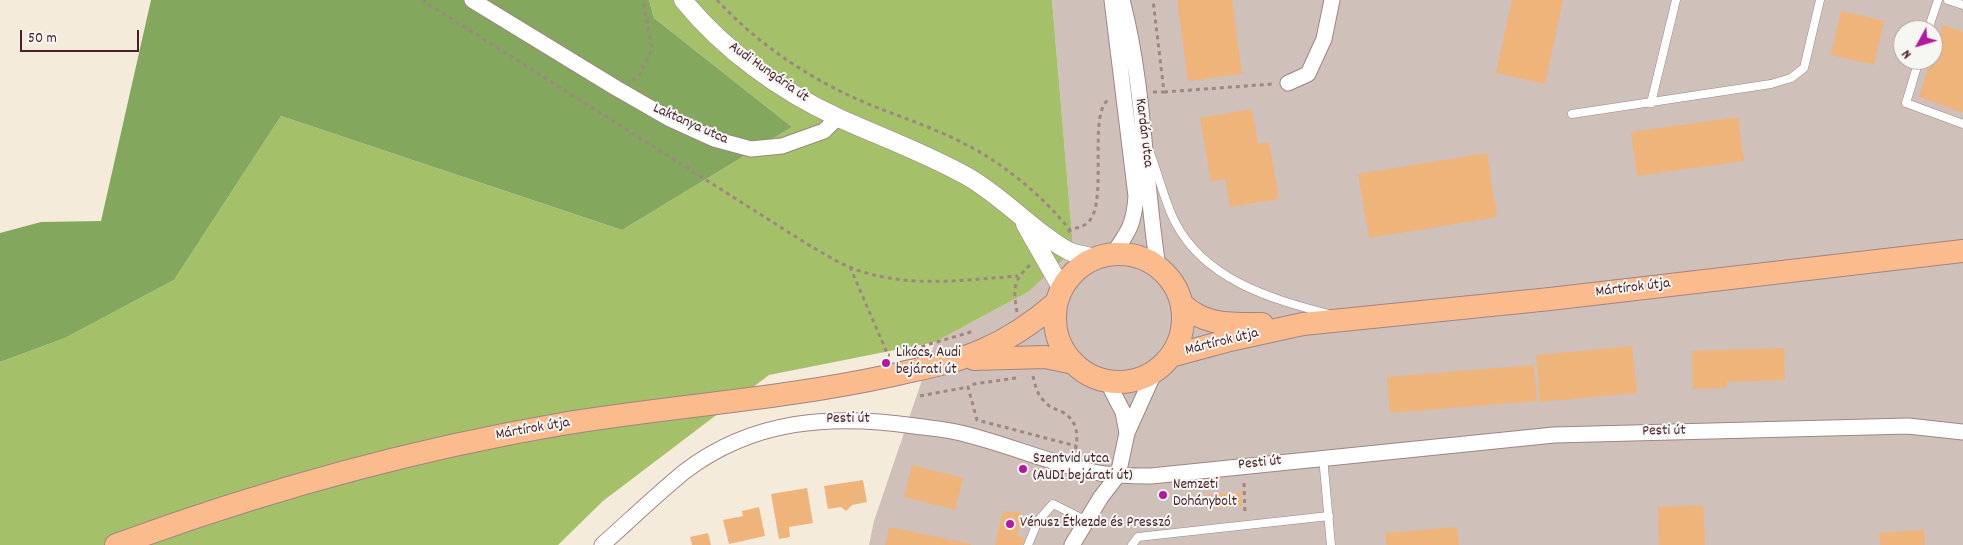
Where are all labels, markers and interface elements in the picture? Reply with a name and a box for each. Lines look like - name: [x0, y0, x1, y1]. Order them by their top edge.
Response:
- scale bar: [22, 20, 141, 52]
- north arrow: [1893, 20, 1943, 70]
- text: 50 m: [28, 28, 57, 50]
- street label: Audi Hungária út: [724, 39, 812, 107]
- text: N: [1897, 45, 1917, 63]
- street label: Kardán utca: [1130, 97, 1156, 169]
- street label: Laktanya utca: [650, 100, 730, 150]
- street label: Mártírok útja: [1595, 276, 1671, 302]
- street label: Mártírok útja: [1183, 325, 1261, 361]
- place label: Likócs, Audi bejárati út: [896, 345, 961, 380]
- marker: Likócs, Audi bejárati út: [880, 357, 892, 369]
- street label: Pesti út: [826, 411, 870, 429]
- street label: Mártírok útja: [495, 415, 571, 445]
- street label: Pesti út: [1642, 423, 1686, 441]
- place label: Szentvid utca (AUDI bejárati út): [1033, 451, 1133, 486]
- street label: Pesti út: [1237, 453, 1283, 475]
- marker: Szentvid utca (AUDI bejárati út): [1017, 463, 1029, 475]
- place label: Nemzeti Dohánybolt: [1173, 477, 1237, 512]
- marker: Nemzeti Dohánybolt: [1157, 489, 1169, 501]
- place label: Vénusz Étkezde és Presszó: [1020, 515, 1171, 533]
- marker: Vénusz Étkezde és Presszó: [1004, 518, 1016, 530]

